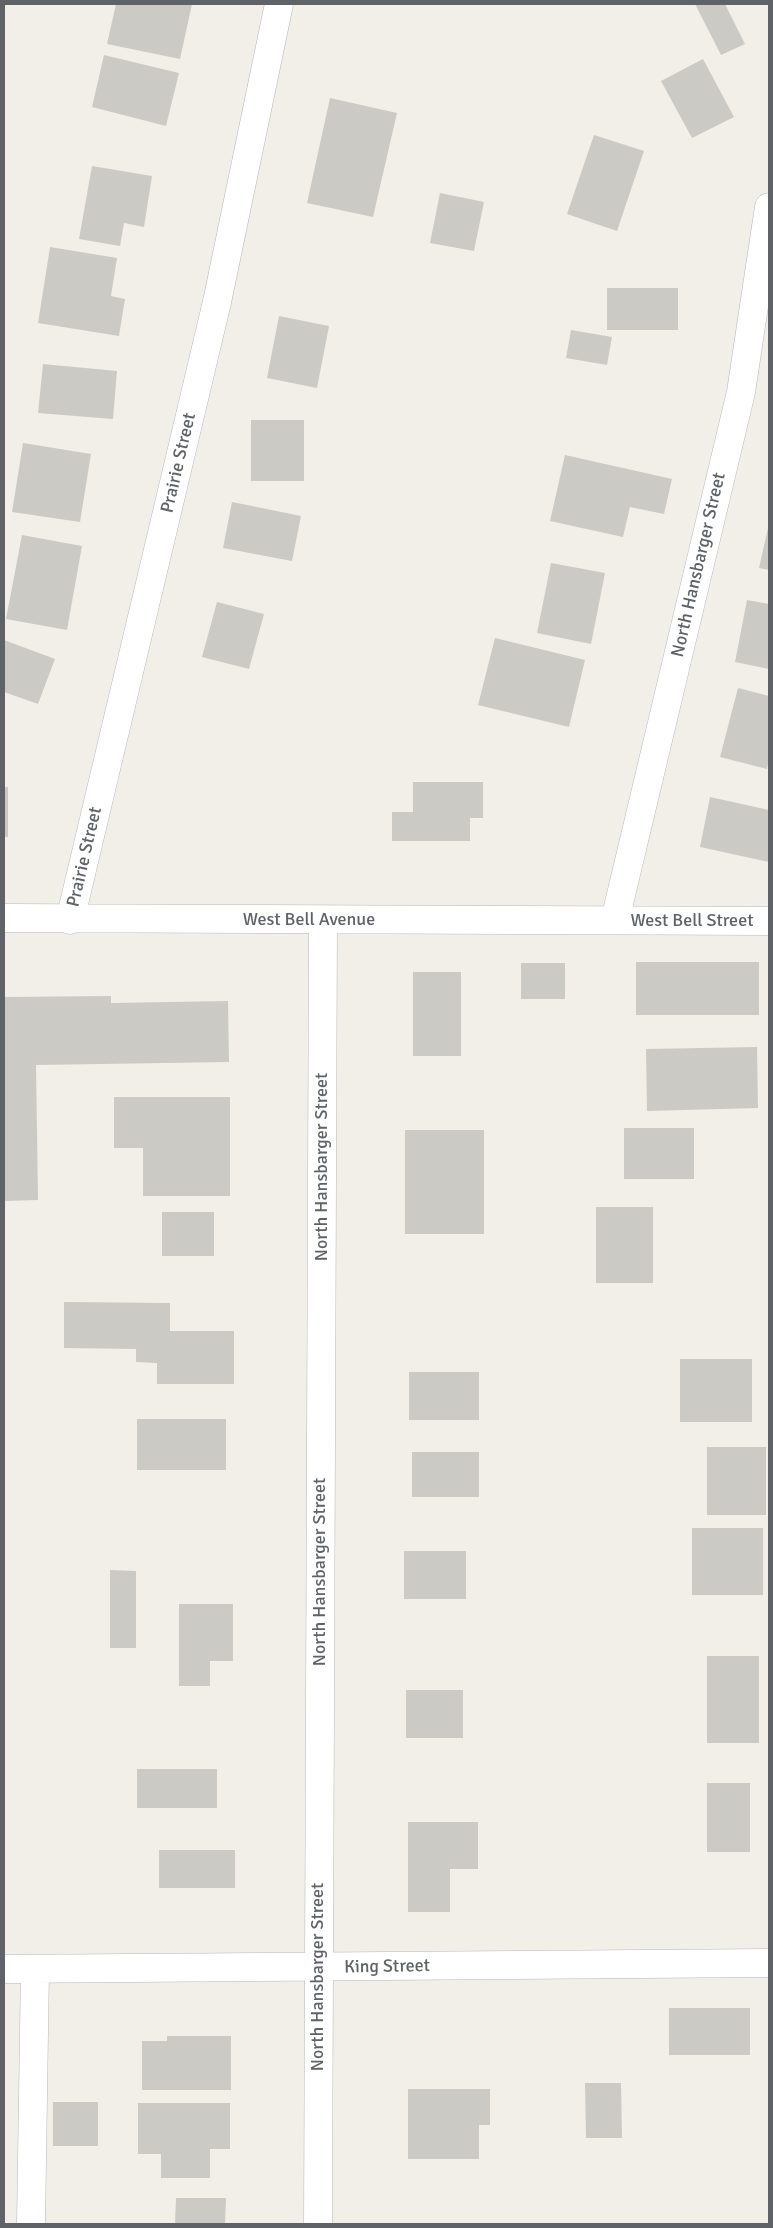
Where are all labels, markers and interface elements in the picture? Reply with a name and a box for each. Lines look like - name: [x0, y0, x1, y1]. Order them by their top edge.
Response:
- street label: Prairie Street: [157, 411, 201, 515]
- street label: North Hansbarger Street: [667, 471, 731, 659]
- street label: Prairie Street: [63, 805, 107, 909]
- street label: West Bell Avenue: [243, 909, 375, 931]
- street label: West Bell Street: [631, 910, 753, 932]
- street label: North Hansbarger Street: [311, 1073, 333, 1261]
- street label: North Hansbarger Street: [309, 1478, 331, 1666]
- street label: North Hansbarger Street: [307, 1883, 329, 2071]
- street label: King Street: [344, 1955, 430, 1979]

